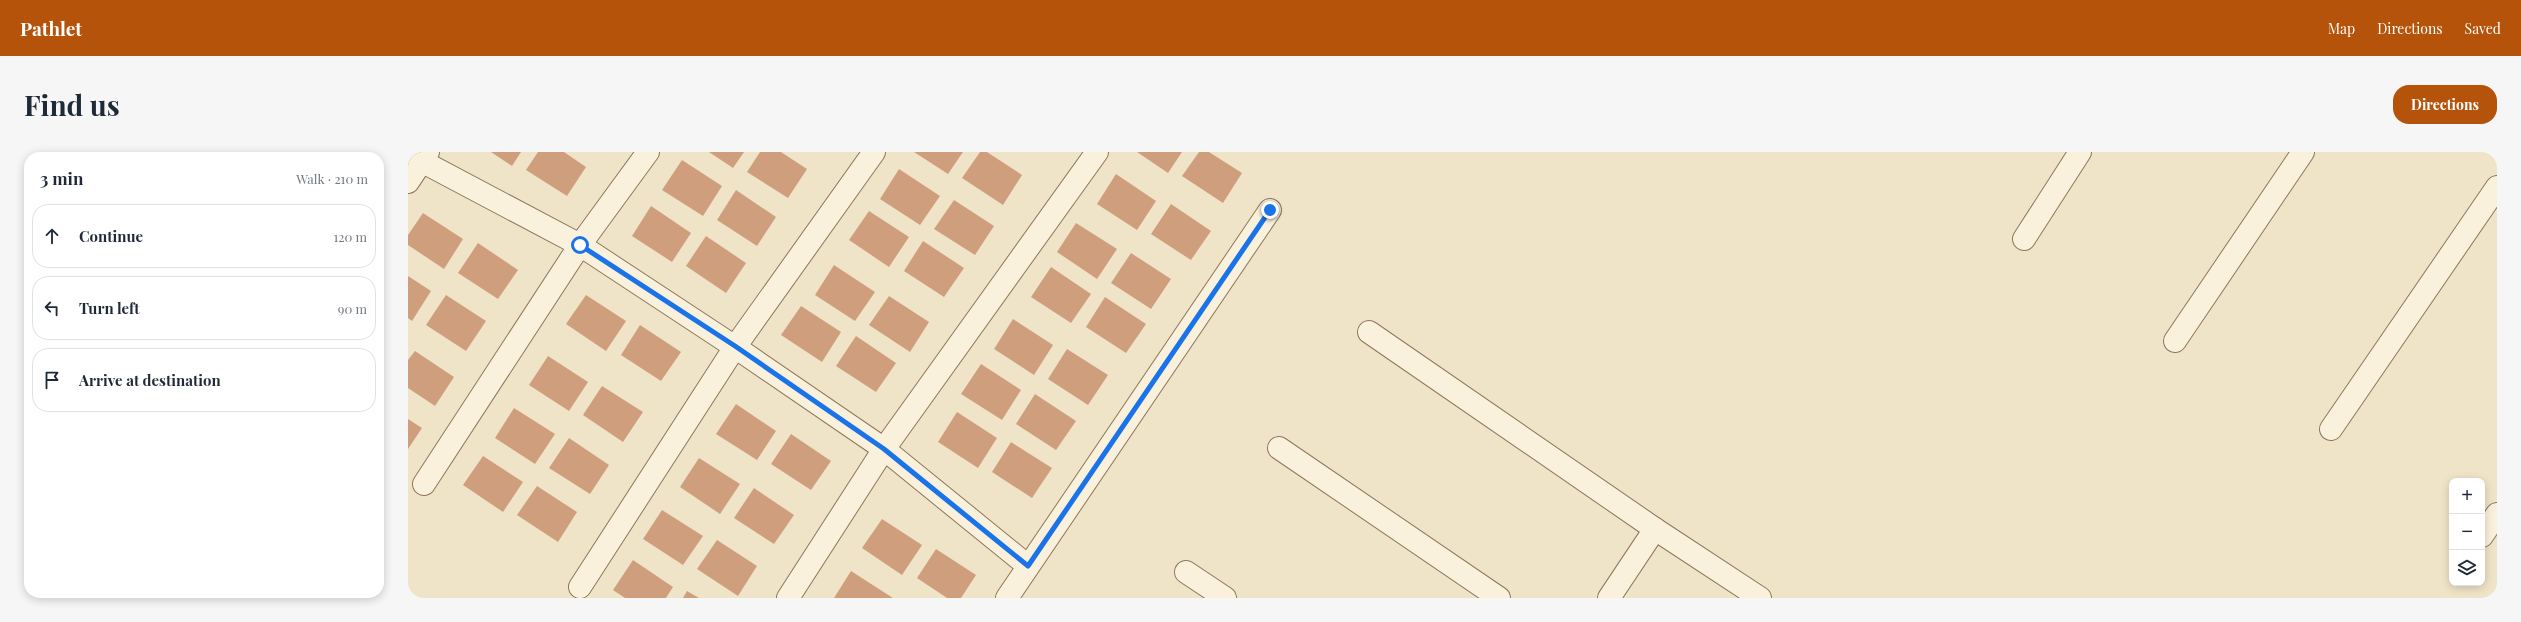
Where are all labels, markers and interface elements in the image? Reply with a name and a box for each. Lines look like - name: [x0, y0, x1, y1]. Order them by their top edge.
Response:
- text: Pathlet: [20, 15, 82, 41]
- text: Map: [2328, 19, 2355, 38]
- text: Directions: [2377, 19, 2443, 38]
- text: Saved: [2465, 19, 2501, 38]
- button: Directions: [2393, 85, 2497, 124]
- text: Find us: [24, 86, 120, 123]
- text: 3 min: [40, 167, 83, 189]
- text: Walk · 210 m: [296, 170, 368, 187]
- route end: [1261, 201, 1279, 219]
- icon: ahead: [41, 225, 63, 247]
- text: Continue: [79, 226, 143, 246]
- text: 120 m: [333, 228, 367, 245]
- route start: [571, 236, 589, 254]
- icon: left: [41, 297, 63, 319]
- text: Turn left: [79, 298, 140, 318]
- text: 90 m: [338, 300, 367, 317]
- icon: arrive: [41, 369, 63, 391]
- text: Arrive at destination: [79, 370, 221, 390]
- map controls: [2449, 478, 2485, 586]
- button: +: [2449, 478, 2485, 514]
- button: −: [2449, 514, 2485, 550]
- button: layers: [2449, 550, 2485, 586]

